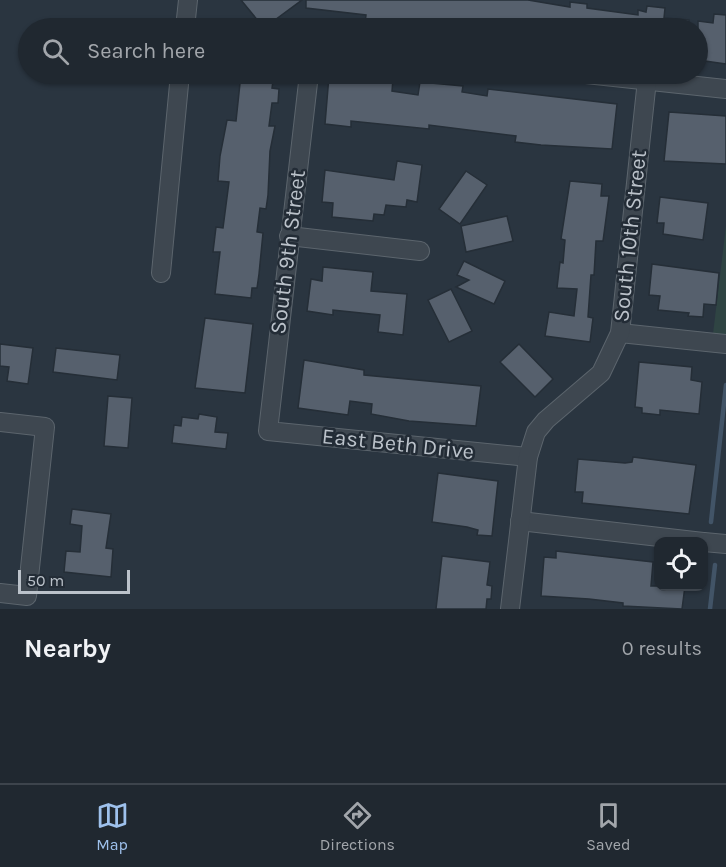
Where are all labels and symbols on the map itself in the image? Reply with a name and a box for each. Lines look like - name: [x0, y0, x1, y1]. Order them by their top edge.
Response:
- street label: South 10th Street: [608, 149, 652, 323]
- street label: South 9th Street: [265, 168, 311, 336]
- street label: East Beth Drive: [321, 423, 475, 465]
- scale bar: [18, 567, 130, 594]

